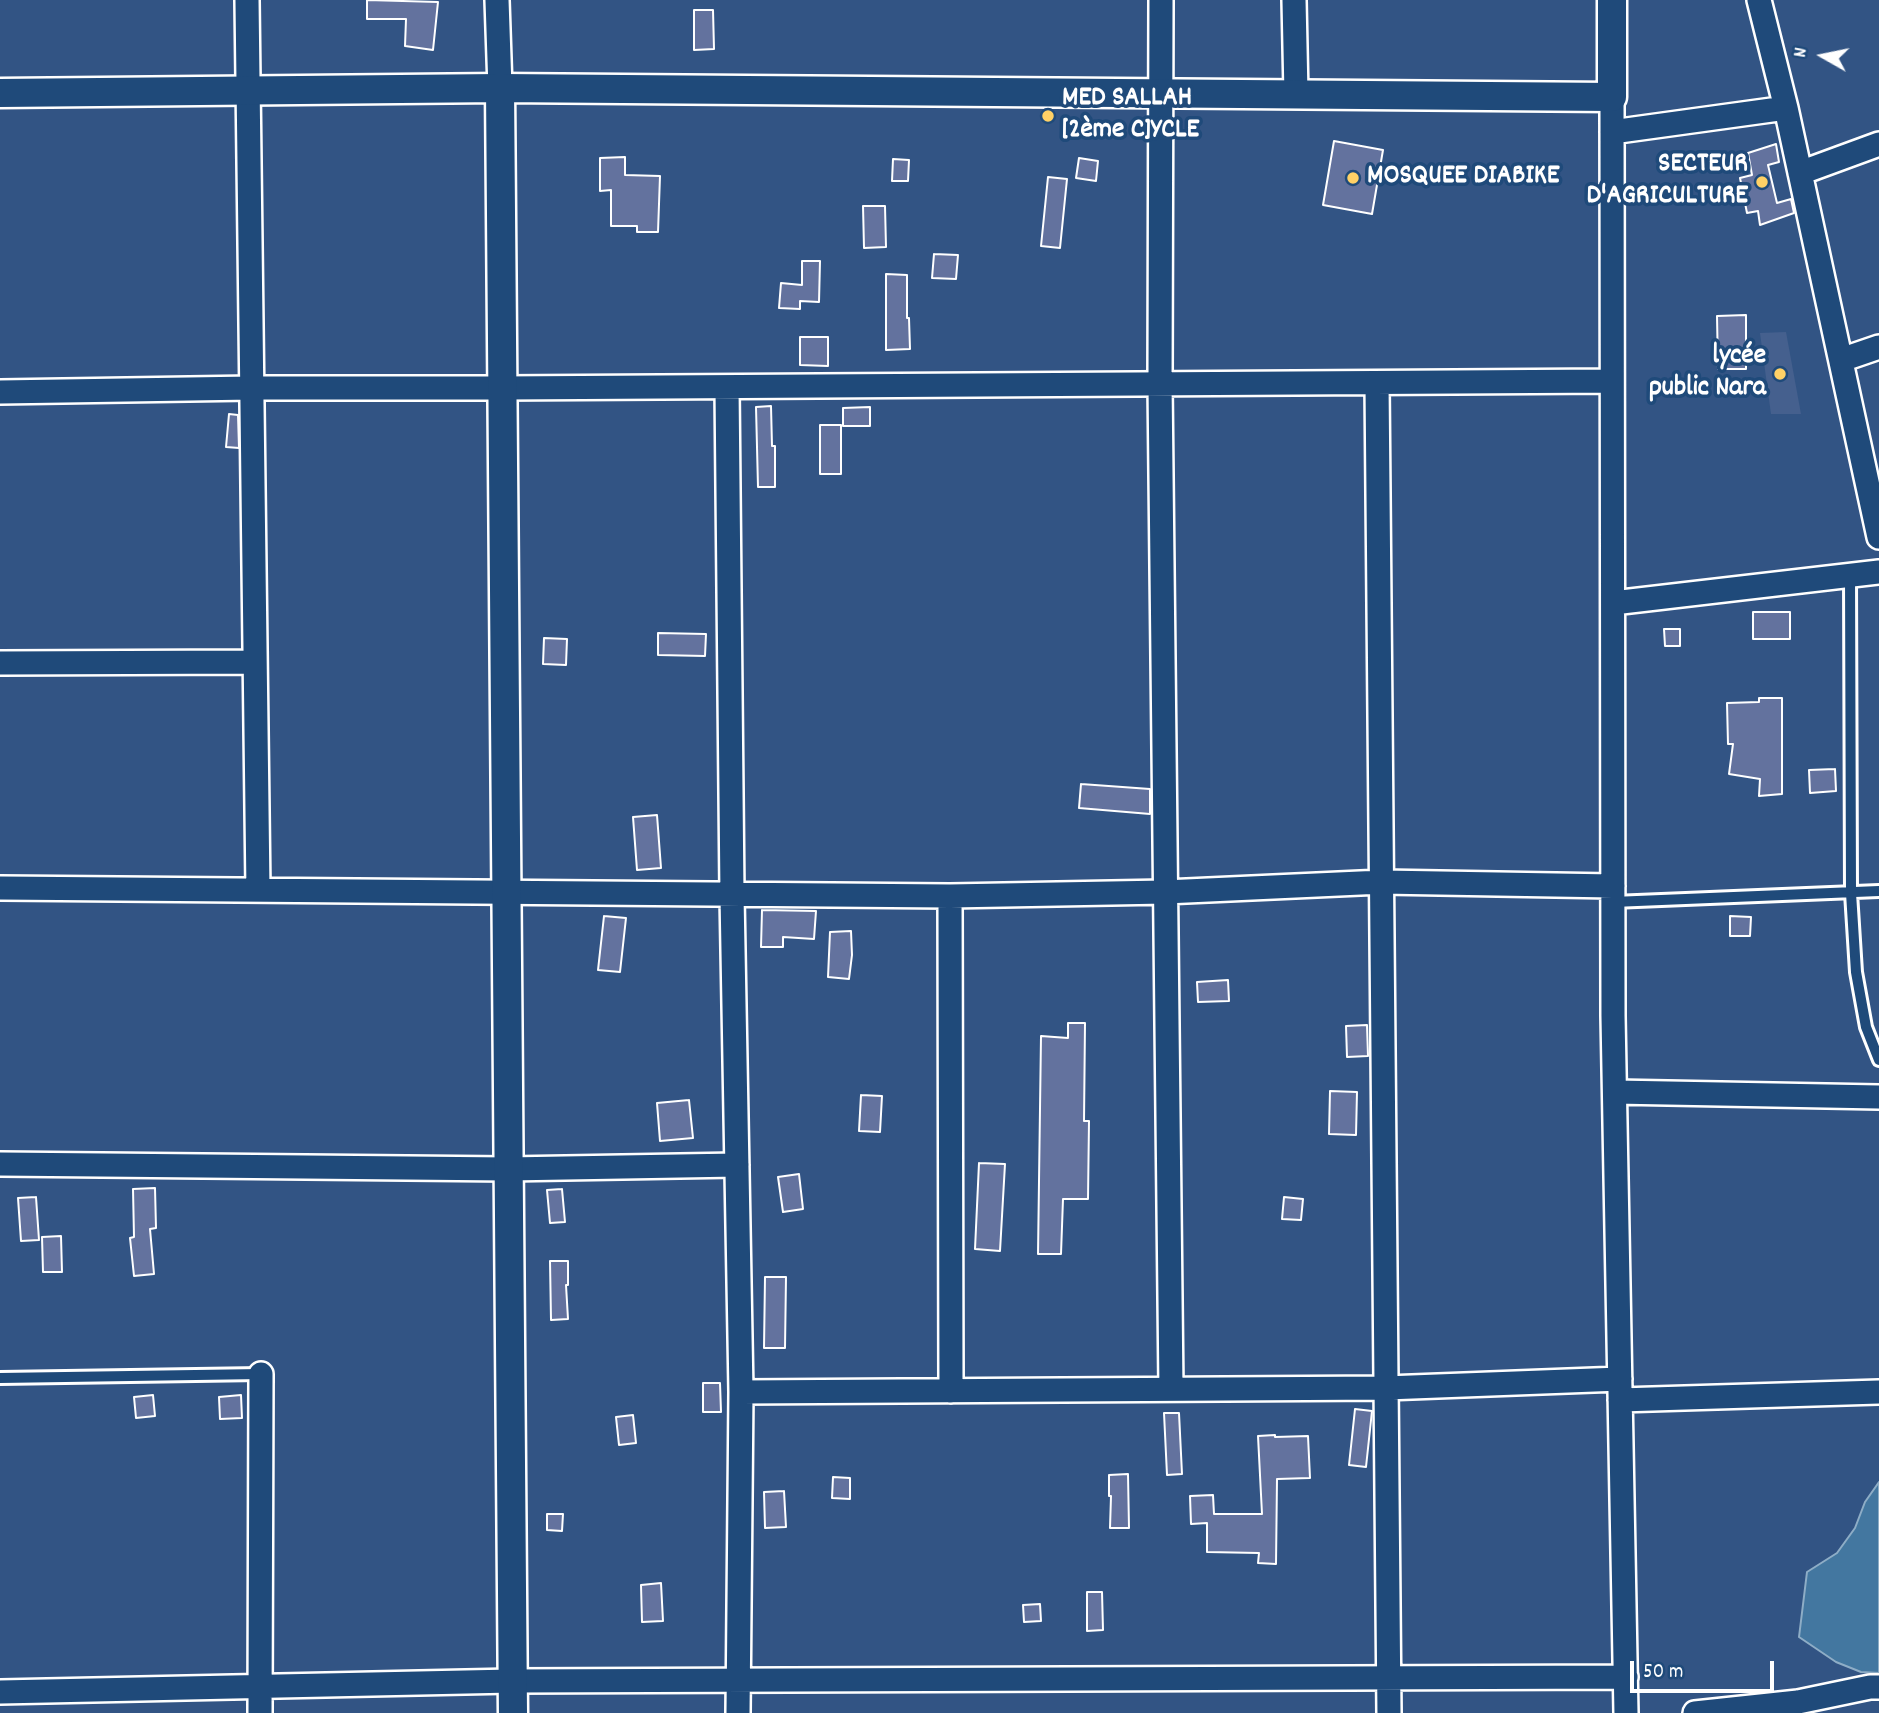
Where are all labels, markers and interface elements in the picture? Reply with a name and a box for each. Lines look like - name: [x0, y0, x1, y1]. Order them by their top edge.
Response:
- north arrow: [1788, 21, 1858, 91]
- text: N: [1788, 46, 1816, 59]
- place label: MED SALLAH [2ème C]YCLE: [1062, 83, 1199, 149]
- marker: MED SALLAH [2ème C]YCLE: [1040, 108, 1056, 124]
- place label: SECTEUR D'AGRICULTURE: [1586, 149, 1748, 215]
- place label: MOSQUEE DIABIKE: [1367, 161, 1559, 195]
- marker: MOSQUEE DIABIKE: [1345, 170, 1361, 186]
- marker: SECTEUR D'AGRICULTURE: [1754, 174, 1770, 190]
- place label: lycée public Nara: [1649, 341, 1766, 407]
- marker: lycée public Nara: [1772, 366, 1788, 382]
- scale bar: [1634, 1646, 1778, 1690]
- text: 50 m: [1643, 1658, 1683, 1688]

